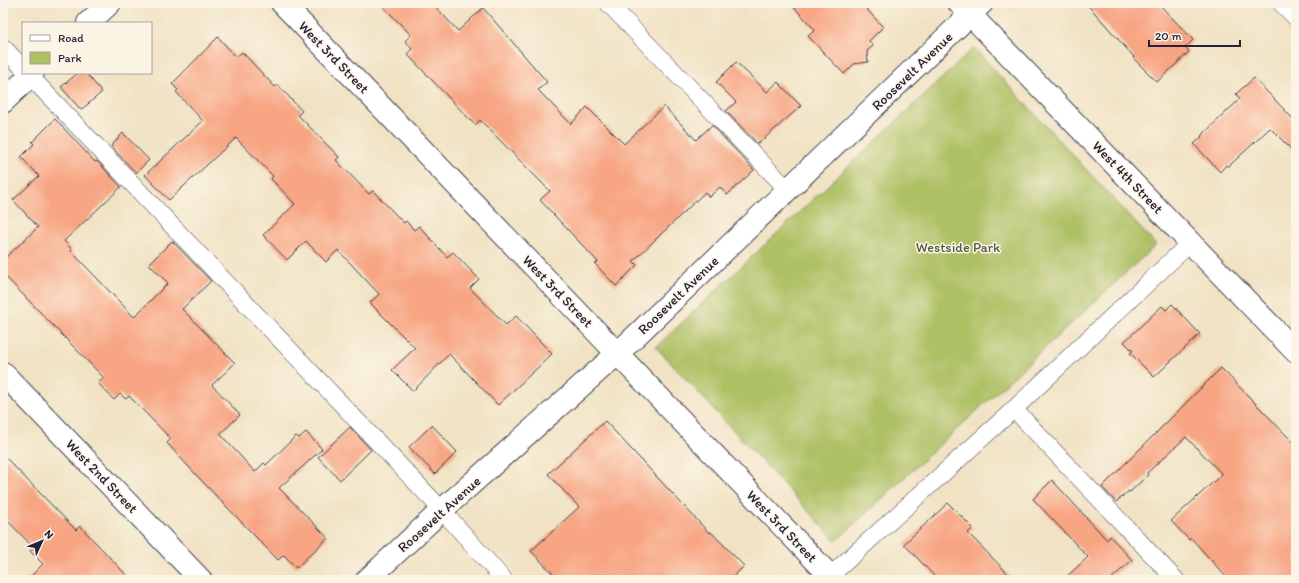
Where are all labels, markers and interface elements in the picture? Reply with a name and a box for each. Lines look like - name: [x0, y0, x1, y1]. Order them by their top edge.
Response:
- street label: West 3rd Street: [295, 18, 372, 97]
- legend: [22, 22, 152, 74]
- scale bar: [1149, 22, 1240, 48]
- street label: Roosevelt Avenue: [868, 28, 956, 114]
- text: 20 m: [1155, 29, 1182, 43]
- text: Road: [58, 31, 84, 45]
- text: Park: [58, 51, 82, 65]
- street label: West 4th Street: [1089, 137, 1167, 217]
- park label: Westside Park: [916, 239, 1001, 256]
- street label: West 3rd Street: [519, 252, 596, 331]
- street label: Roosevelt Avenue: [634, 252, 722, 338]
- street label: West 2nd Street: [62, 436, 141, 517]
- street label: Roosevelt Avenue: [394, 472, 485, 556]
- street label: West 3rd Street: [743, 487, 820, 566]
- north arrow: [22, 521, 62, 561]
- text: N: [42, 527, 56, 542]

